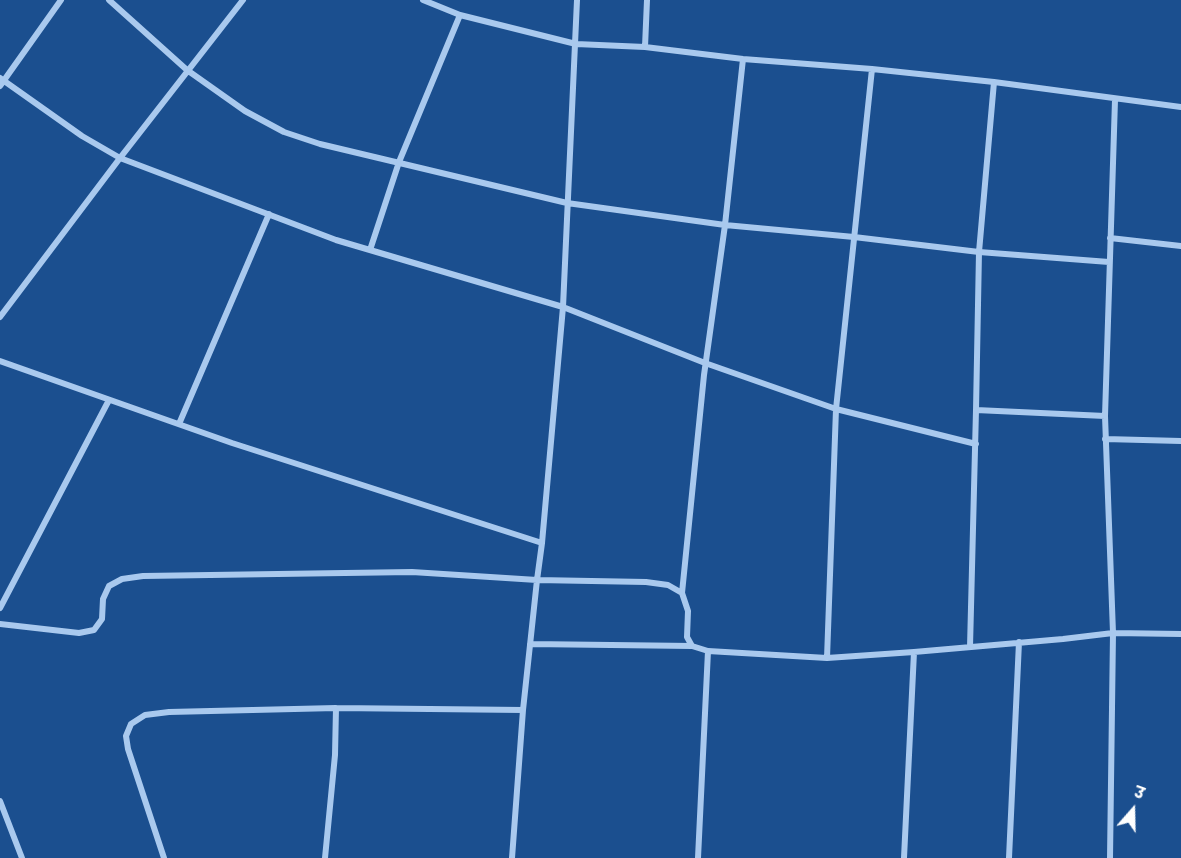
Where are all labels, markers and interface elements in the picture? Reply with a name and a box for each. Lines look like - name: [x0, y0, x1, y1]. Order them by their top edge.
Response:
- north arrow: [1103, 780, 1163, 840]
- text: उ: [1131, 780, 1148, 805]

